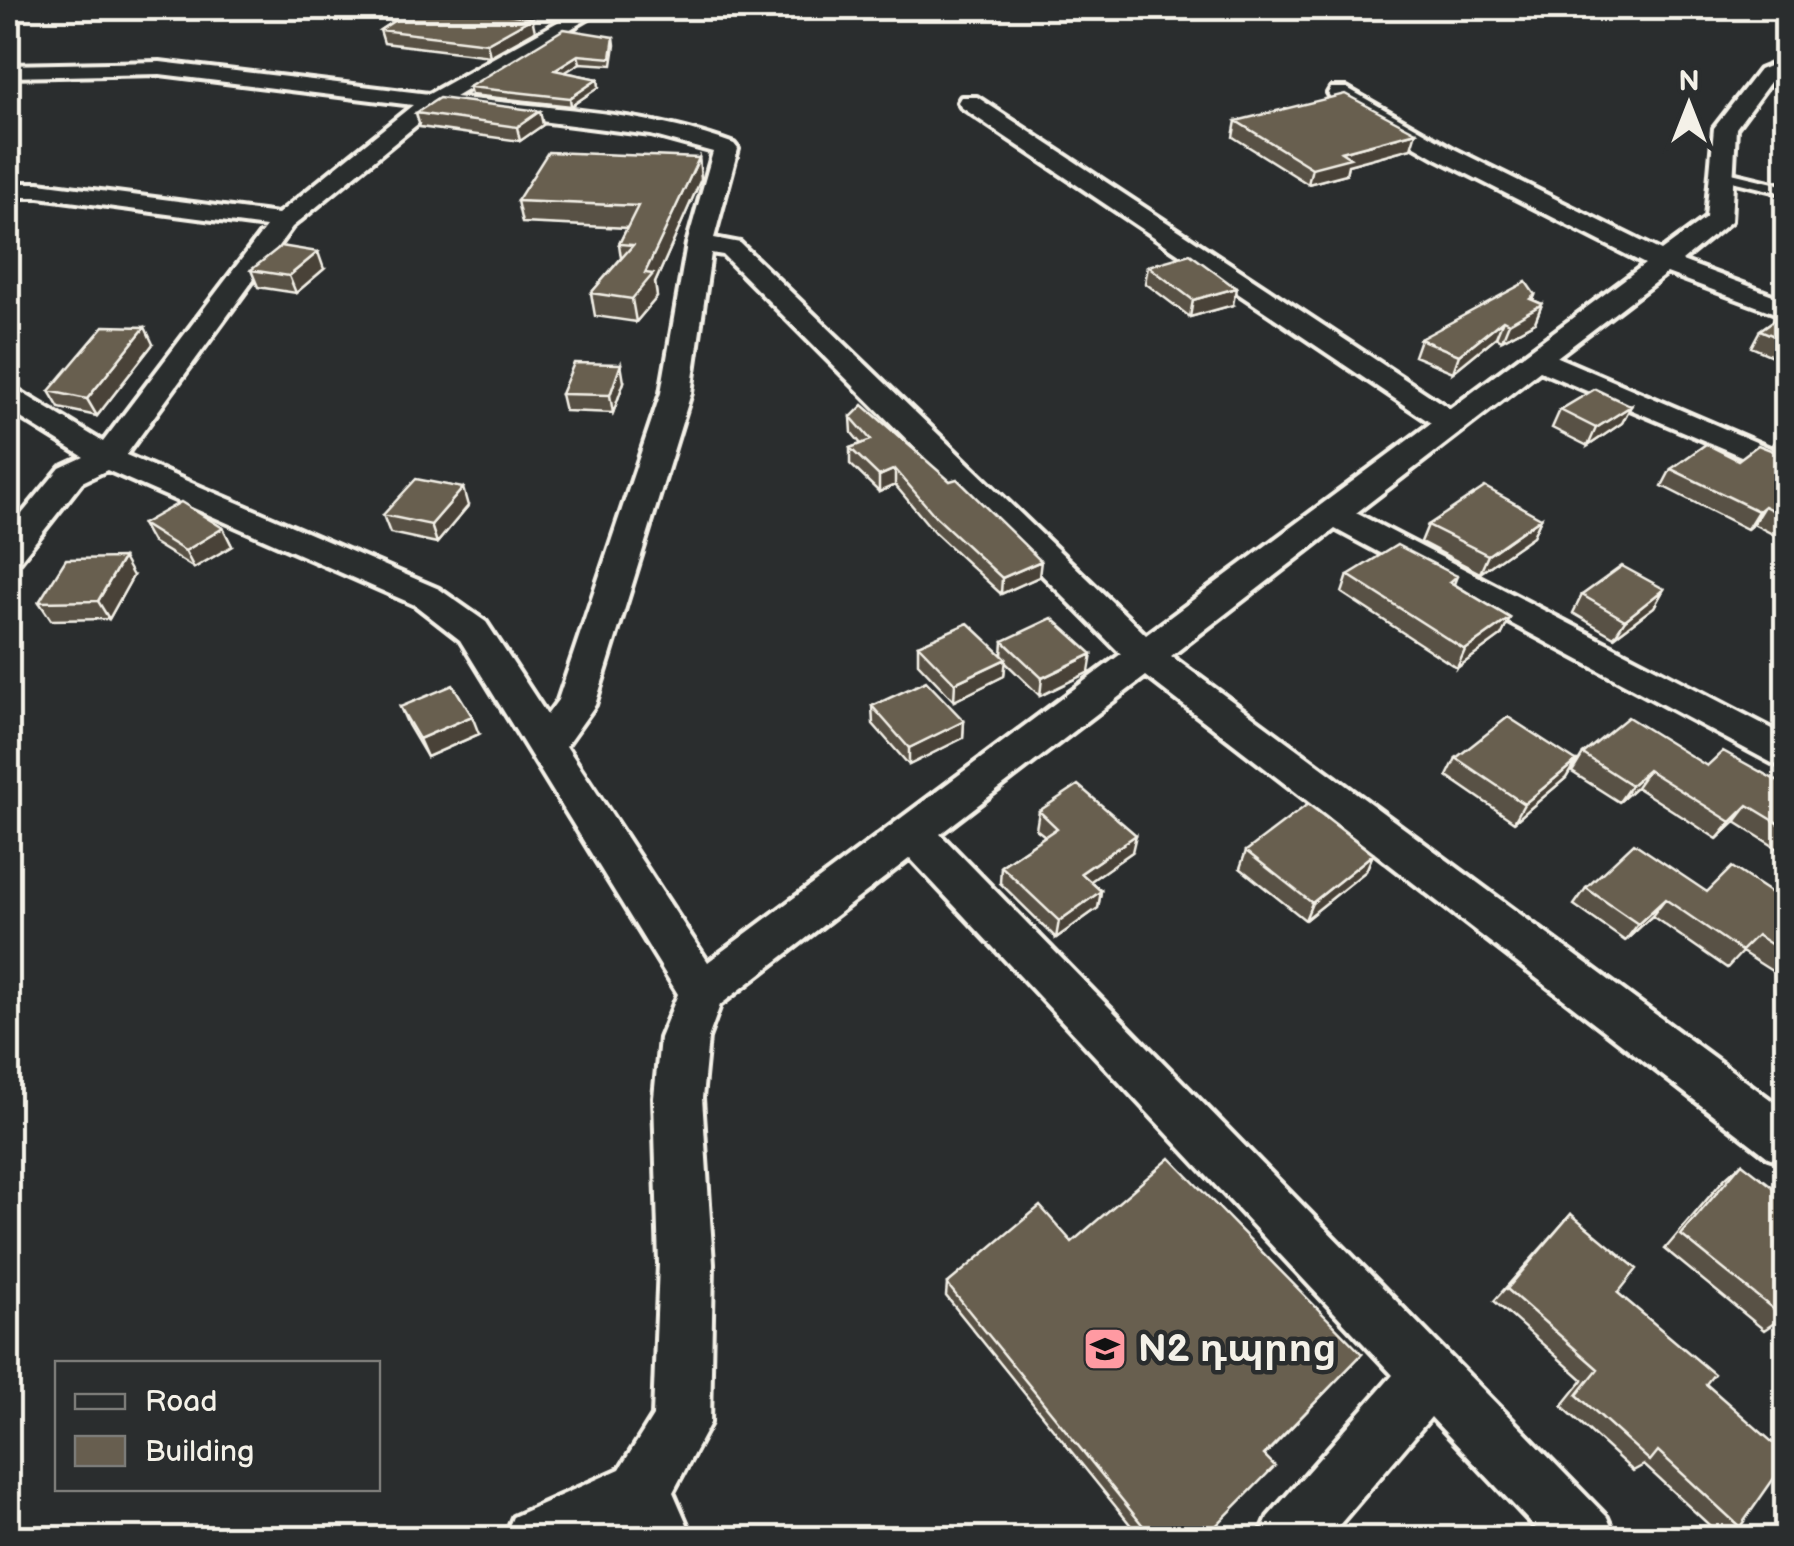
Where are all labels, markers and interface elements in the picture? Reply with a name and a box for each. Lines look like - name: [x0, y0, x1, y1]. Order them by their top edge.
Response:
- north arrow: [1639, 55, 1739, 155]
- text: N: [1678, 65, 1700, 98]
- school or university icon: N2 դպրոց: [1082, 1326, 1128, 1372]
- place label: N2 դպրոց: [1138, 1327, 1337, 1372]
- legend: [55, 1361, 380, 1491]
- text: Road: [145, 1384, 218, 1420]
- text: Building: [145, 1434, 254, 1470]

